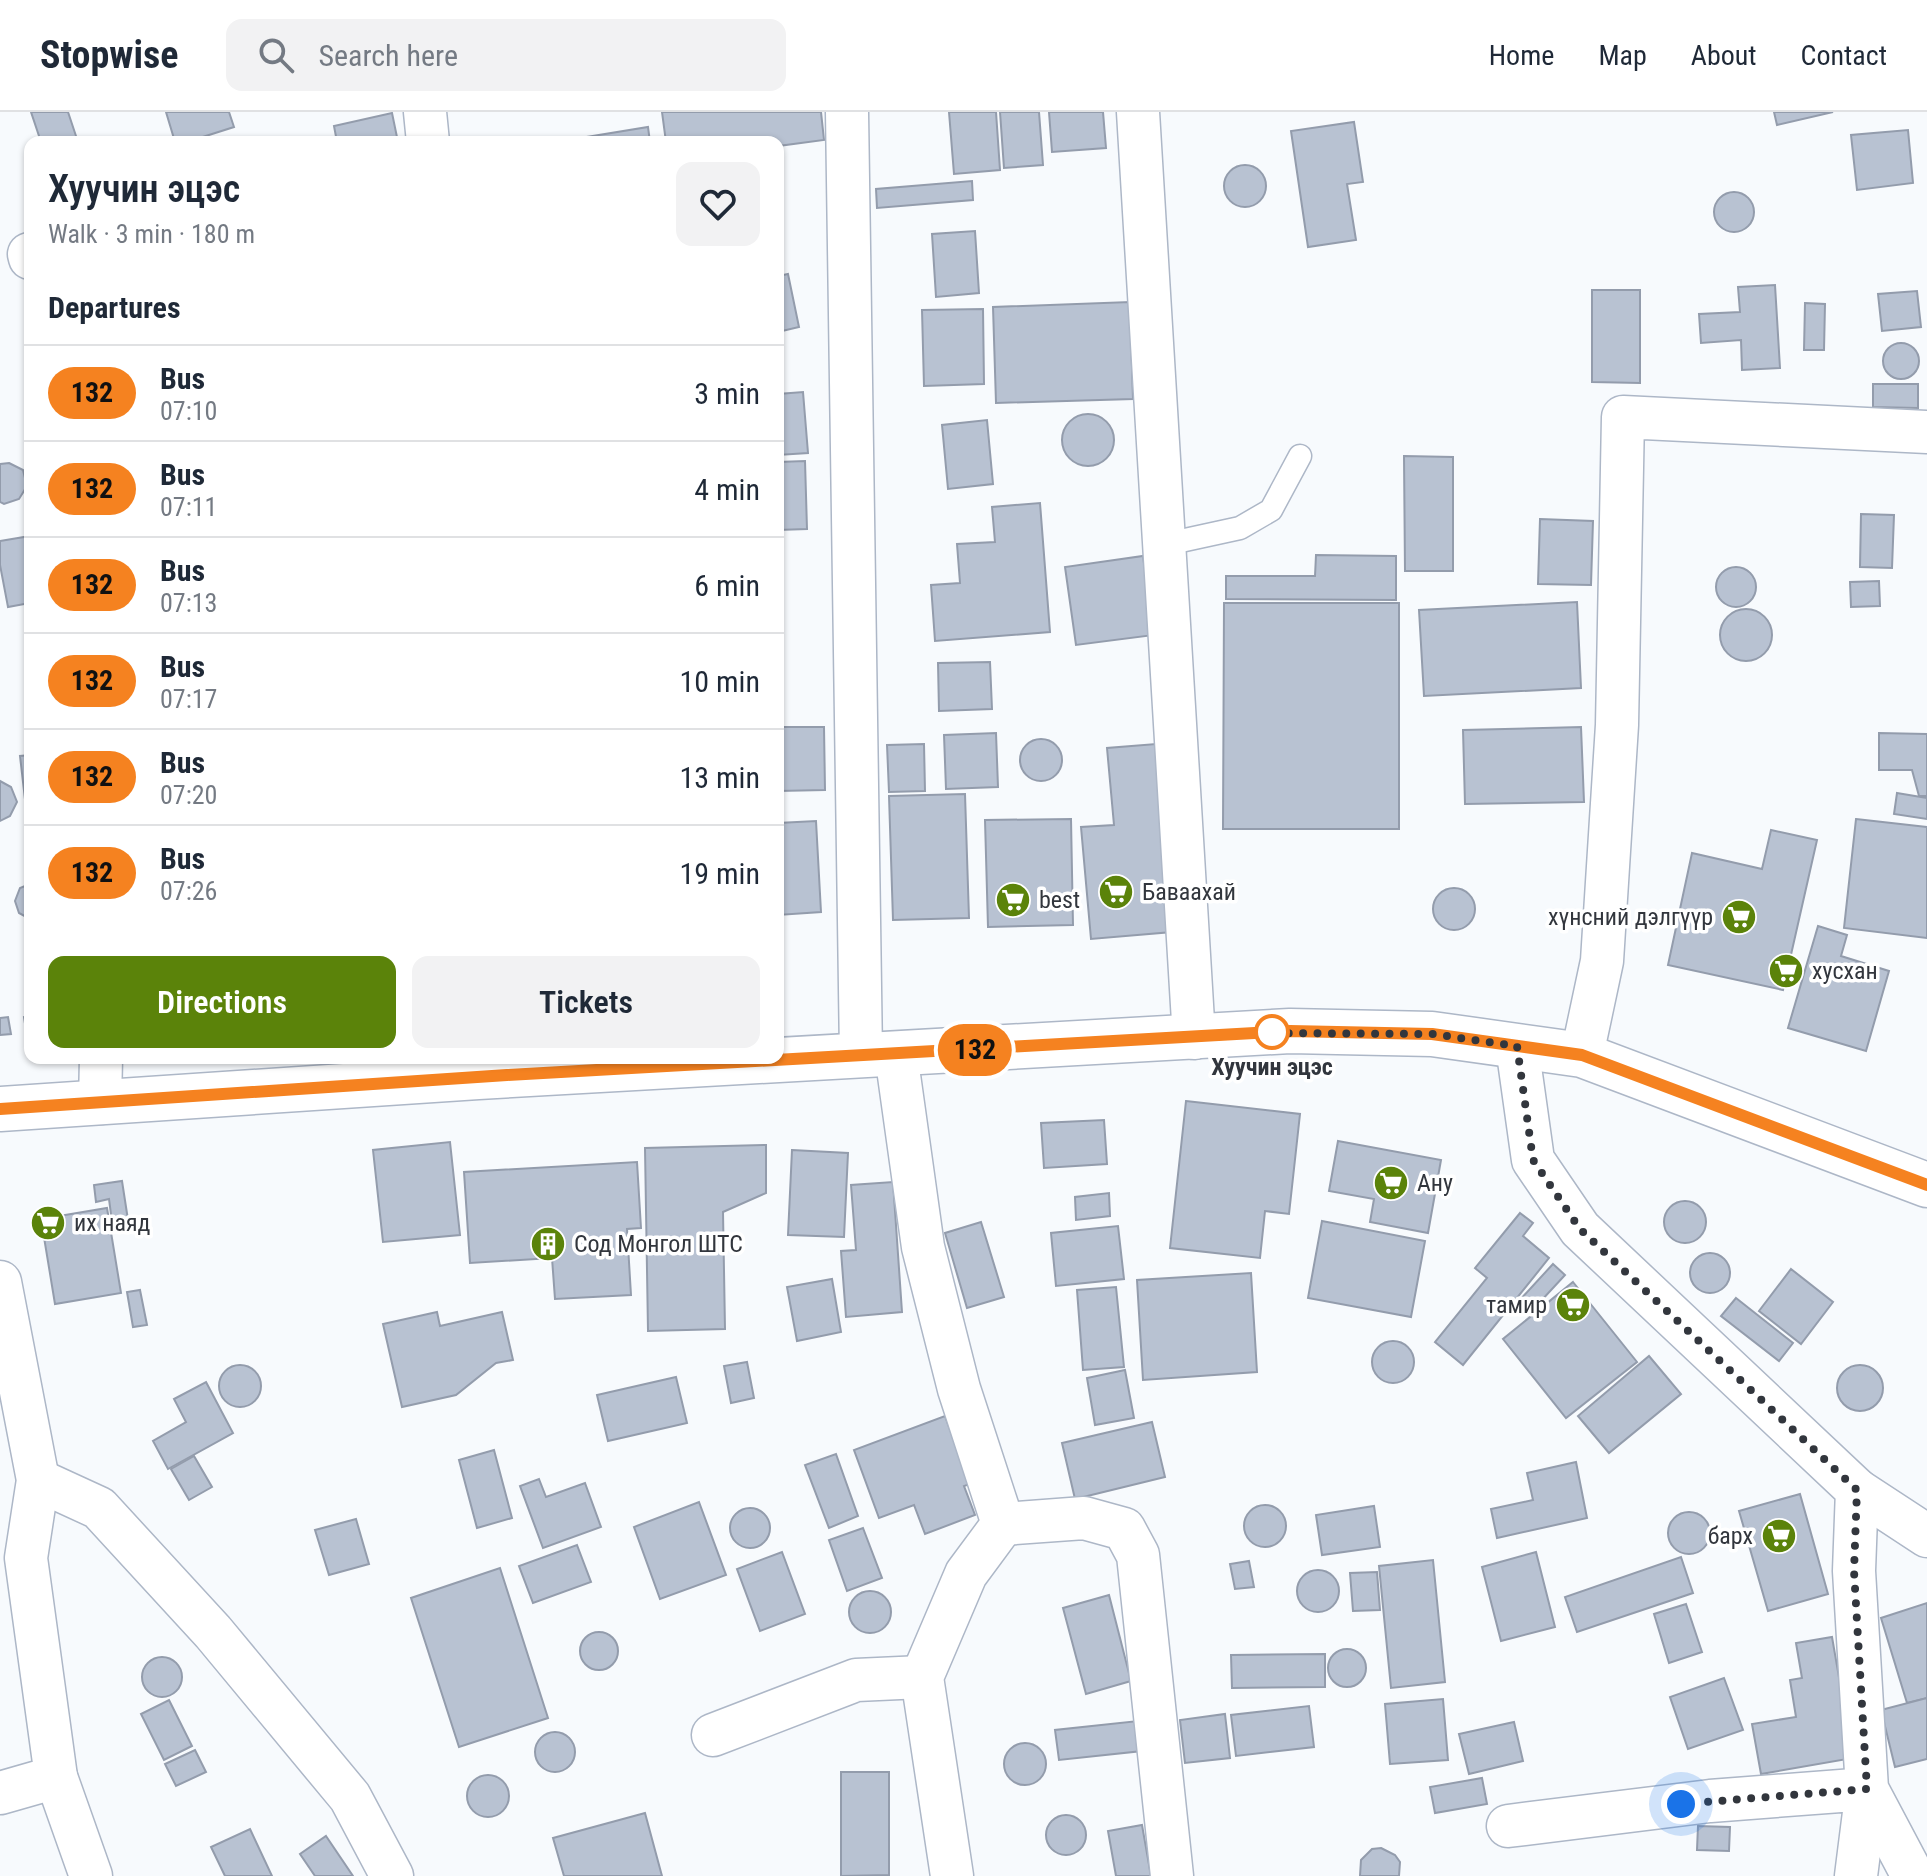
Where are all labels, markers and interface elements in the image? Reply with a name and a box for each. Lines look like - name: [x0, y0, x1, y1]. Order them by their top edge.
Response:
- search box: [226, 19, 786, 91]
- text: Stopwise: [40, 33, 178, 77]
- icon: search: [254, 33, 298, 77]
- text: Search here: [318, 38, 458, 73]
- text: Home: [1489, 39, 1554, 72]
- text: Map: [1598, 39, 1647, 72]
- text: About: [1691, 39, 1757, 72]
- text: Contact: [1801, 39, 1887, 72]
- button: heart: [676, 162, 760, 246]
- text: Хуучин эцэс: [48, 167, 240, 211]
- text: Walk · 3 min · 180 m: [48, 219, 255, 249]
- text: Departures: [48, 290, 181, 325]
- text: Bus: [160, 361, 205, 396]
- text: 132: [71, 376, 113, 409]
- text: 3 min: [694, 376, 760, 411]
- text: 07:10: [160, 396, 217, 426]
- text: Bus: [160, 457, 205, 492]
- text: 132: [71, 472, 113, 505]
- text: 4 min: [694, 472, 760, 507]
- text: 07:11: [160, 492, 217, 522]
- text: Bus: [160, 553, 205, 588]
- text: 132: [71, 568, 113, 601]
- text: 6 min: [694, 568, 760, 603]
- text: 07:13: [160, 588, 217, 618]
- text: Bus: [160, 649, 205, 684]
- text: 132: [71, 664, 113, 697]
- text: 10 min: [679, 664, 760, 699]
- text: 07:17: [160, 684, 217, 714]
- text: Bus: [160, 745, 205, 780]
- text: 132: [71, 760, 113, 793]
- text: 13 min: [679, 760, 760, 795]
- text: 07:20: [160, 780, 217, 810]
- text: Bus: [160, 841, 205, 876]
- text: 132: [71, 856, 113, 889]
- text: 19 min: [679, 856, 760, 891]
- supermarket icon: Баваахай: [1097, 873, 1135, 911]
- text: 07:26: [160, 876, 217, 906]
- place label: Баваахай: [1142, 878, 1236, 906]
- supermarket icon: best: [994, 881, 1032, 919]
- place label: best: [1039, 886, 1080, 914]
- supermarket icon: хүнсний дэлгүүр: [1720, 898, 1758, 936]
- place label: хүнсний дэлгүүр: [1548, 903, 1713, 931]
- supermarket icon: хусхан: [1767, 952, 1805, 990]
- button: Directions: [48, 956, 396, 1048]
- button: Tickets: [412, 956, 760, 1048]
- place label: хусхан: [1812, 957, 1878, 985]
- marker: Хуучин эцэс: [1255, 1015, 1289, 1049]
- line badge: 132: [929, 1024, 1021, 1076]
- text: 132: [954, 1033, 996, 1066]
- place label: Хуучин эцэс: [1211, 1053, 1333, 1081]
- supermarket icon: Ану: [1372, 1164, 1410, 1202]
- place label: Ану: [1417, 1169, 1453, 1197]
- supermarket icon: их наяд: [29, 1204, 67, 1242]
- place label: их наяд: [74, 1209, 151, 1237]
- building icon: Сод Монгол ШТС: [529, 1225, 567, 1263]
- place label: Сод Монгол ШТС: [574, 1230, 743, 1258]
- supermarket icon: тамир: [1554, 1286, 1592, 1324]
- place label: тамир: [1486, 1291, 1547, 1319]
- supermarket icon: барх: [1760, 1517, 1798, 1555]
- place label: барх: [1708, 1522, 1753, 1550]
- your location: [1661, 1784, 1701, 1824]

